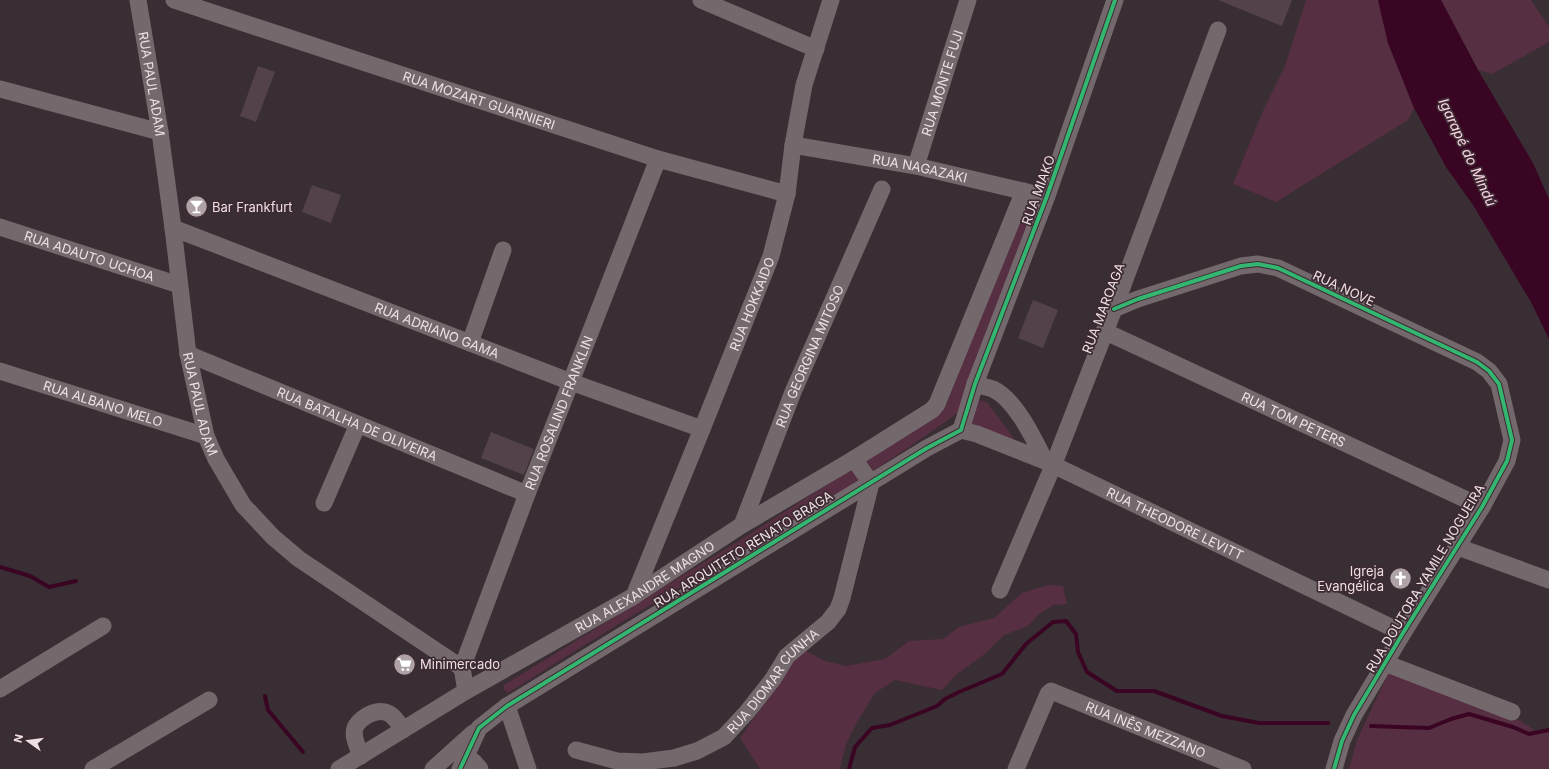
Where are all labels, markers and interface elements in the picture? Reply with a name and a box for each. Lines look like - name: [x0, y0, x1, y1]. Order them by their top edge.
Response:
- street label: RUA MONTE FUJI: [918, 28, 966, 138]
- street label: RUA PAUL ADAM: [135, 30, 169, 137]
- street label: RUA MOZART GUARNIERI: [401, 68, 557, 133]
- water label: Igarapé do Mindú: [1436, 95, 1500, 209]
- street label: RUA NAGAZAKI: [871, 151, 969, 186]
- street label: RUA MIAKO: [1018, 153, 1058, 227]
- bar icon: Bar Frankfurt: [184, 194, 210, 220]
- place label: Bar Frankfurt: [212, 199, 293, 215]
- street label: RUA ADAUTO UCHOA: [22, 227, 156, 285]
- street label: RUA HOKKAIDO: [726, 255, 778, 353]
- street label: RUA MAROAGA: [1078, 260, 1128, 356]
- street label: RUA NOVE: [1310, 267, 1378, 309]
- street label: RUA GEORGINA MITOSO: [772, 282, 847, 430]
- street label: RUA ADRIANO GAMA: [372, 299, 501, 361]
- street label: RUA ROSALIND FRANKLIN: [521, 333, 596, 492]
- street label: RUA PAUL ADAM: [180, 351, 221, 458]
- street label: RUA ALBANO MELO: [41, 377, 165, 430]
- street label: RUA BATALHA DE OLIVEIRA: [275, 384, 440, 464]
- street label: RUA TOM PETERS: [1239, 388, 1348, 450]
- street label: RUA DOUTORA YAMILE NOGUEIRA: [1362, 481, 1488, 675]
- street label: RUA THEODORE LEVITT: [1104, 484, 1246, 563]
- street label: RUA ARQUITETO RENATO BRAGA: [651, 487, 835, 611]
- street label: RUA ALEXANDRE MAGNO: [572, 537, 717, 636]
- place label: Igreja Evangélica: [1317, 563, 1384, 594]
- church icon: Igreja Evangélica: [1387, 565, 1413, 591]
- street label: RUA DIOMAR CUNHA: [724, 625, 822, 737]
- supermarket icon: Minimercado: [391, 651, 417, 677]
- place label: Minimercado: [420, 656, 500, 672]
- street label: RUA INÊS MEZZANO: [1083, 698, 1208, 761]
- north arrow: [8, 721, 48, 761]
- text: N: [10, 733, 26, 744]

